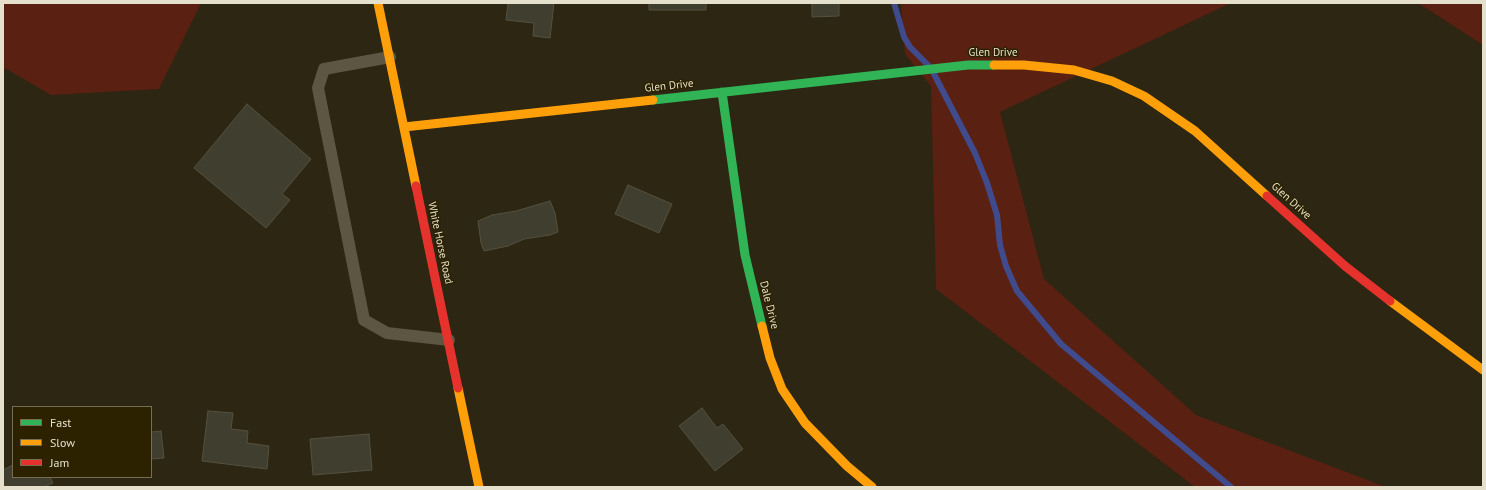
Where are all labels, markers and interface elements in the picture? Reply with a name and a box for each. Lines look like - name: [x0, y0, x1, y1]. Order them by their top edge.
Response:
- street label: Glen Drive: [968, 46, 1018, 60]
- street label: Glen Drive: [644, 77, 694, 95]
- street label: Glen Drive: [1268, 180, 1314, 222]
- street label: White Horse Road: [425, 201, 455, 285]
- street label: Dale Drive: [757, 280, 781, 330]
- legend: [12, 406, 152, 478]
- text: Fast: [50, 415, 71, 430]
- text: Slow: [50, 435, 75, 450]
- text: Jam: [50, 455, 69, 470]

